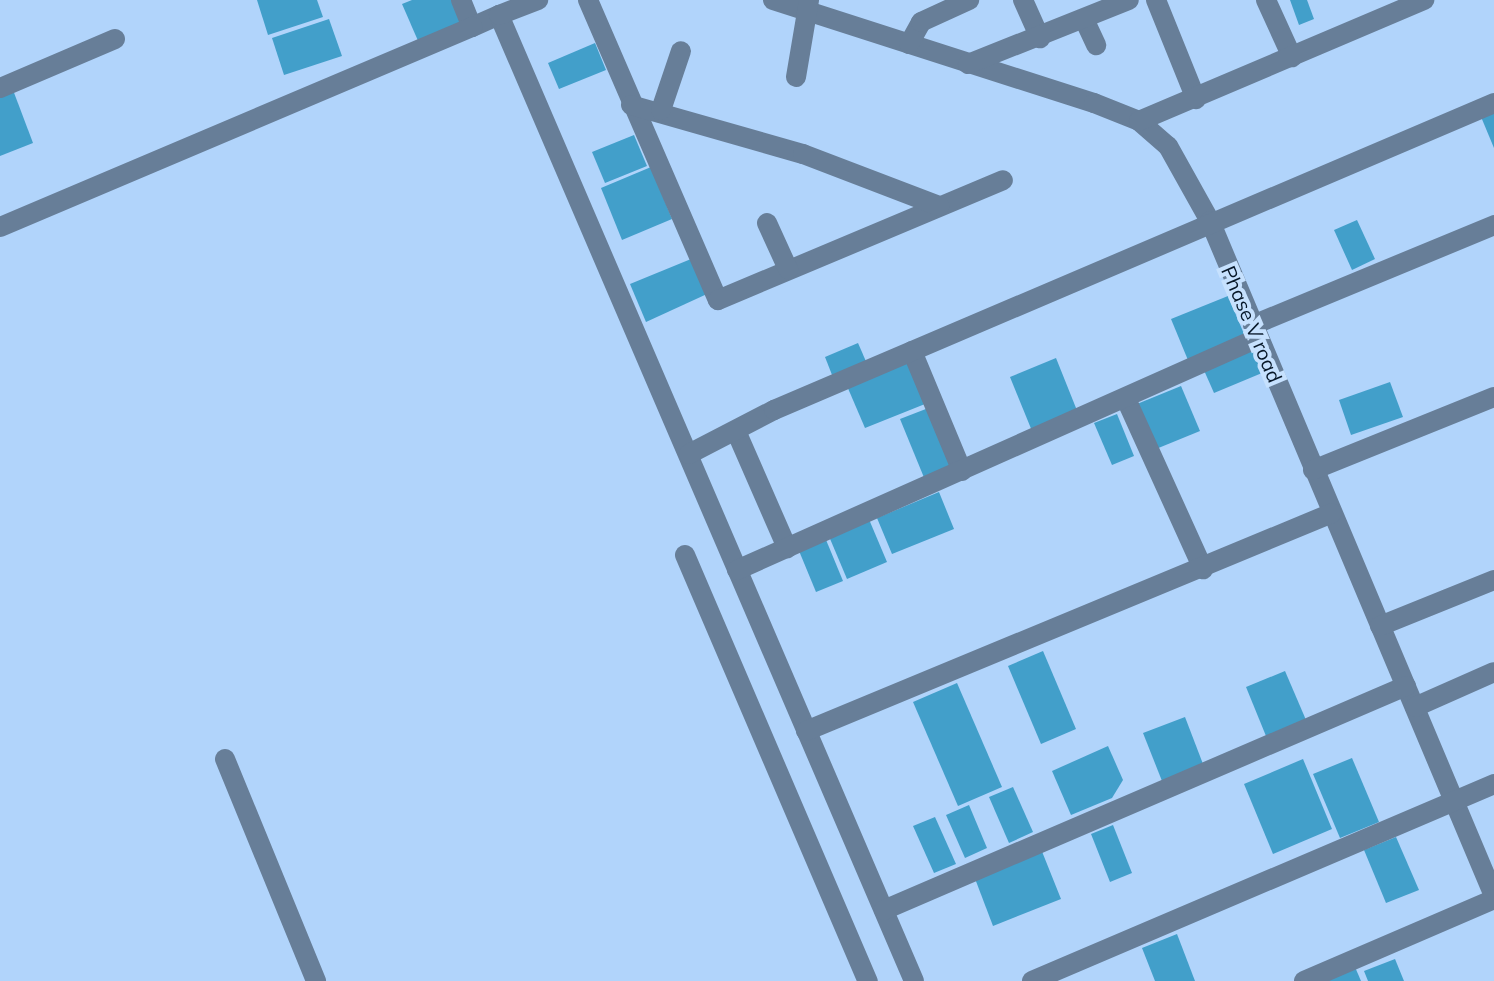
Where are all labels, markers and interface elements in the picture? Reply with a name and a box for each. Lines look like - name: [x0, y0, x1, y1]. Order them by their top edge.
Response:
- street label: Phase V road: [1217, 262, 1287, 386]

